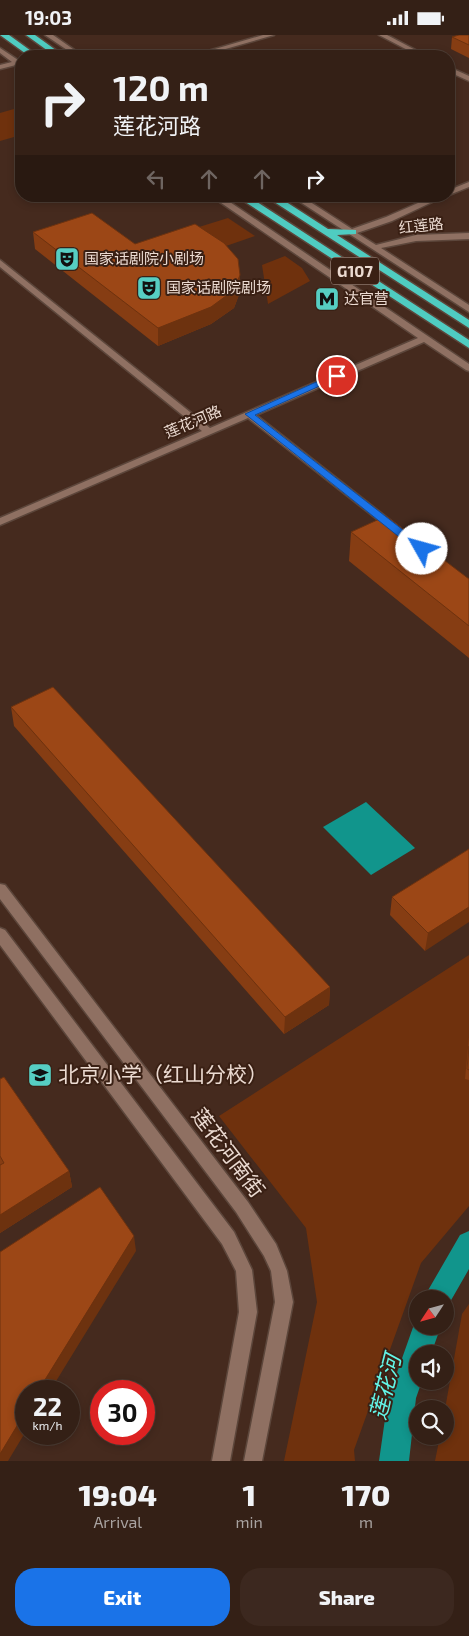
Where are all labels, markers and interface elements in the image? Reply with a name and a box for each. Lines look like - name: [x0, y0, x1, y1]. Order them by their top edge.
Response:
- text: 19:03: [25, 6, 72, 29]
- text: 120 m: [113, 66, 209, 108]
- icon: right: [30, 70, 95, 135]
- text: 莲花河路: [113, 112, 201, 138]
- icon: left: [142, 165, 170, 193]
- icon: ahead: [195, 165, 223, 193]
- icon: ahead: [248, 165, 276, 193]
- icon: right: [301, 165, 329, 193]
- street label: 红莲路: [398, 214, 444, 236]
- theatre icon: 国家话剧院小剧场: [54, 246, 80, 272]
- place label: 国家话剧院小剧场: [84, 249, 204, 267]
- road number: G107: [331, 257, 379, 285]
- theatre icon: 国家话剧院剧场: [136, 275, 162, 301]
- place label: 国家话剧院剧场: [166, 278, 271, 296]
- metro station icon: 达官营: [314, 286, 340, 312]
- place label: 达官营: [344, 289, 389, 307]
- pin: [316, 355, 358, 397]
- icon: arrive: [323, 362, 351, 390]
- street label: 莲花河路: [161, 401, 224, 441]
- position arrow: [395, 522, 447, 574]
- place label: 北京小学（红山分校）: [58, 1061, 268, 1086]
- school or university icon: 北京小学（红山分校）: [27, 1062, 53, 1088]
- street label: 莲花河南街: [188, 1103, 271, 1202]
- north arrow: [409, 1290, 454, 1335]
- map controls: [409, 1290, 454, 1445]
- button: sound: [409, 1345, 454, 1390]
- water label: 莲花河: [363, 1348, 406, 1422]
- speed limit sign: 30: [90, 1380, 155, 1445]
- text: 22: [33, 1391, 62, 1421]
- button: search: [409, 1400, 454, 1445]
- text: km/h: [33, 1418, 62, 1432]
- text: 19:04: [79, 1476, 157, 1512]
- text: 1: [242, 1476, 256, 1512]
- text: 170: [341, 1476, 390, 1512]
- text: Arrival: [93, 1512, 142, 1531]
- text: min: [236, 1512, 263, 1531]
- text: m: [359, 1512, 373, 1531]
- button: Exit: [15, 1568, 230, 1626]
- button: Share: [240, 1568, 454, 1626]

